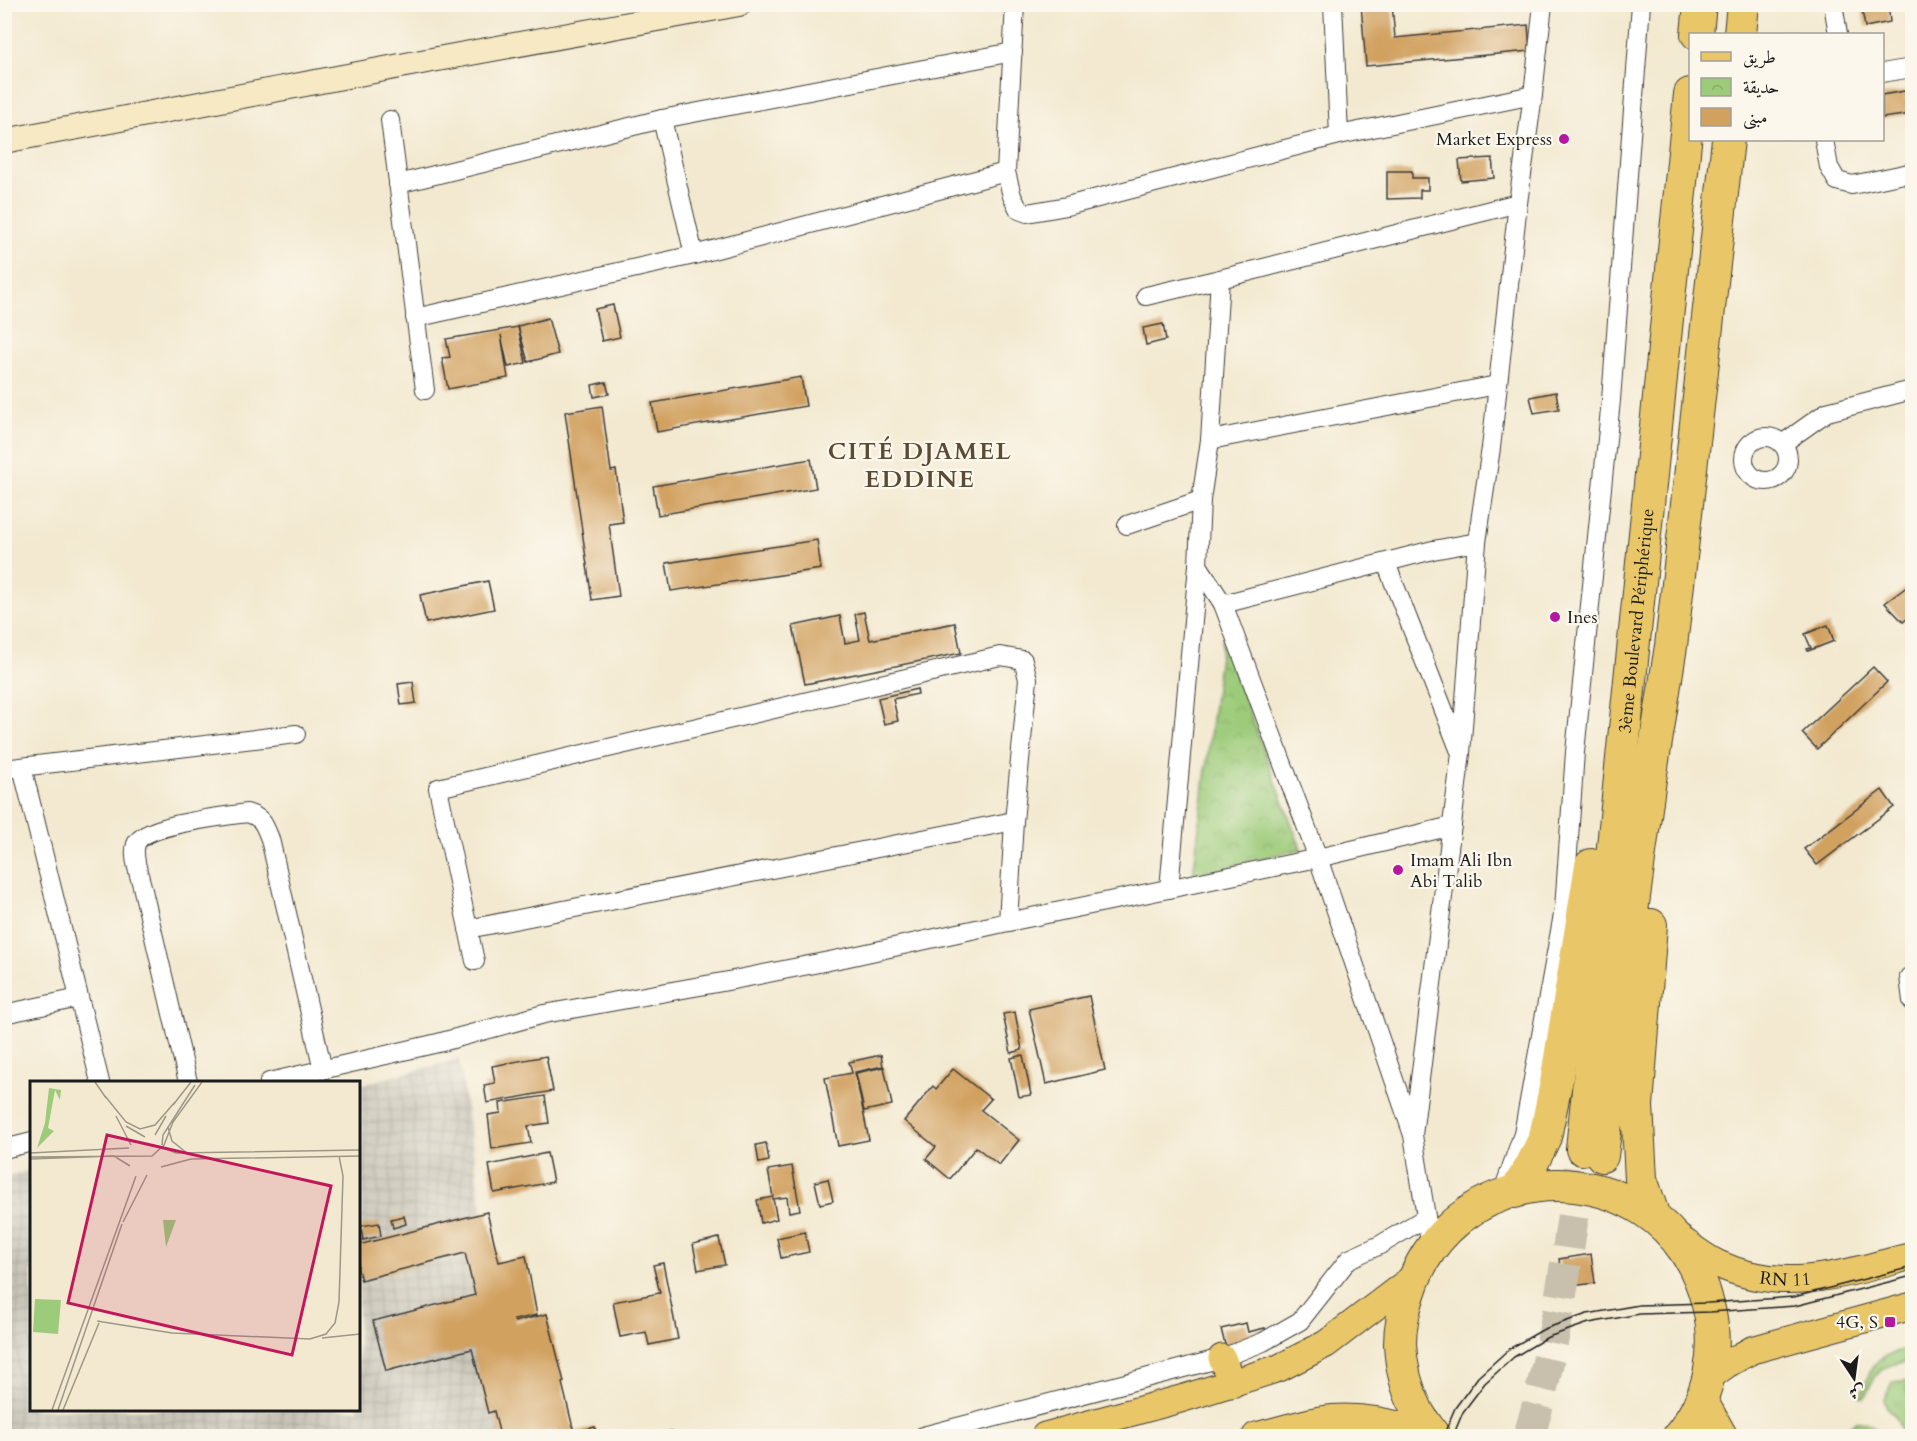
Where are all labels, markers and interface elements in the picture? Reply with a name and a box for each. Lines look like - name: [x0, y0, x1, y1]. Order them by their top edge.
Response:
- legend: [1689, 33, 1884, 141]
- text: طريق: [1743, 45, 1776, 70]
- text: حديقة: [1743, 75, 1779, 100]
- text: مبنى: [1743, 105, 1768, 130]
- place label: Market Express: [1436, 127, 1552, 152]
- marker: Market Express: [1557, 132, 1571, 146]
- district label: CITÉ DJAMEL EDDINE: [828, 435, 1012, 496]
- street label: 3ème Boulevard Périphérique: [1613, 507, 1661, 734]
- place label: Ines: [1567, 605, 1598, 630]
- marker: Ines: [1548, 610, 1562, 624]
- place label: Imam Ali Ibn Abi Talib: [1410, 848, 1513, 894]
- marker: Imam Ali Ibn Abi Talib: [1391, 863, 1405, 877]
- inset map: [30, 1081, 360, 1411]
- street label: RN 11: [1758, 1265, 1812, 1293]
- place label: 4G, S: [1836, 1310, 1878, 1335]
- marker: 4G, S: [1883, 1315, 1897, 1329]
- north arrow: [1824, 1348, 1884, 1408]
- text: ش: [1847, 1379, 1867, 1404]

